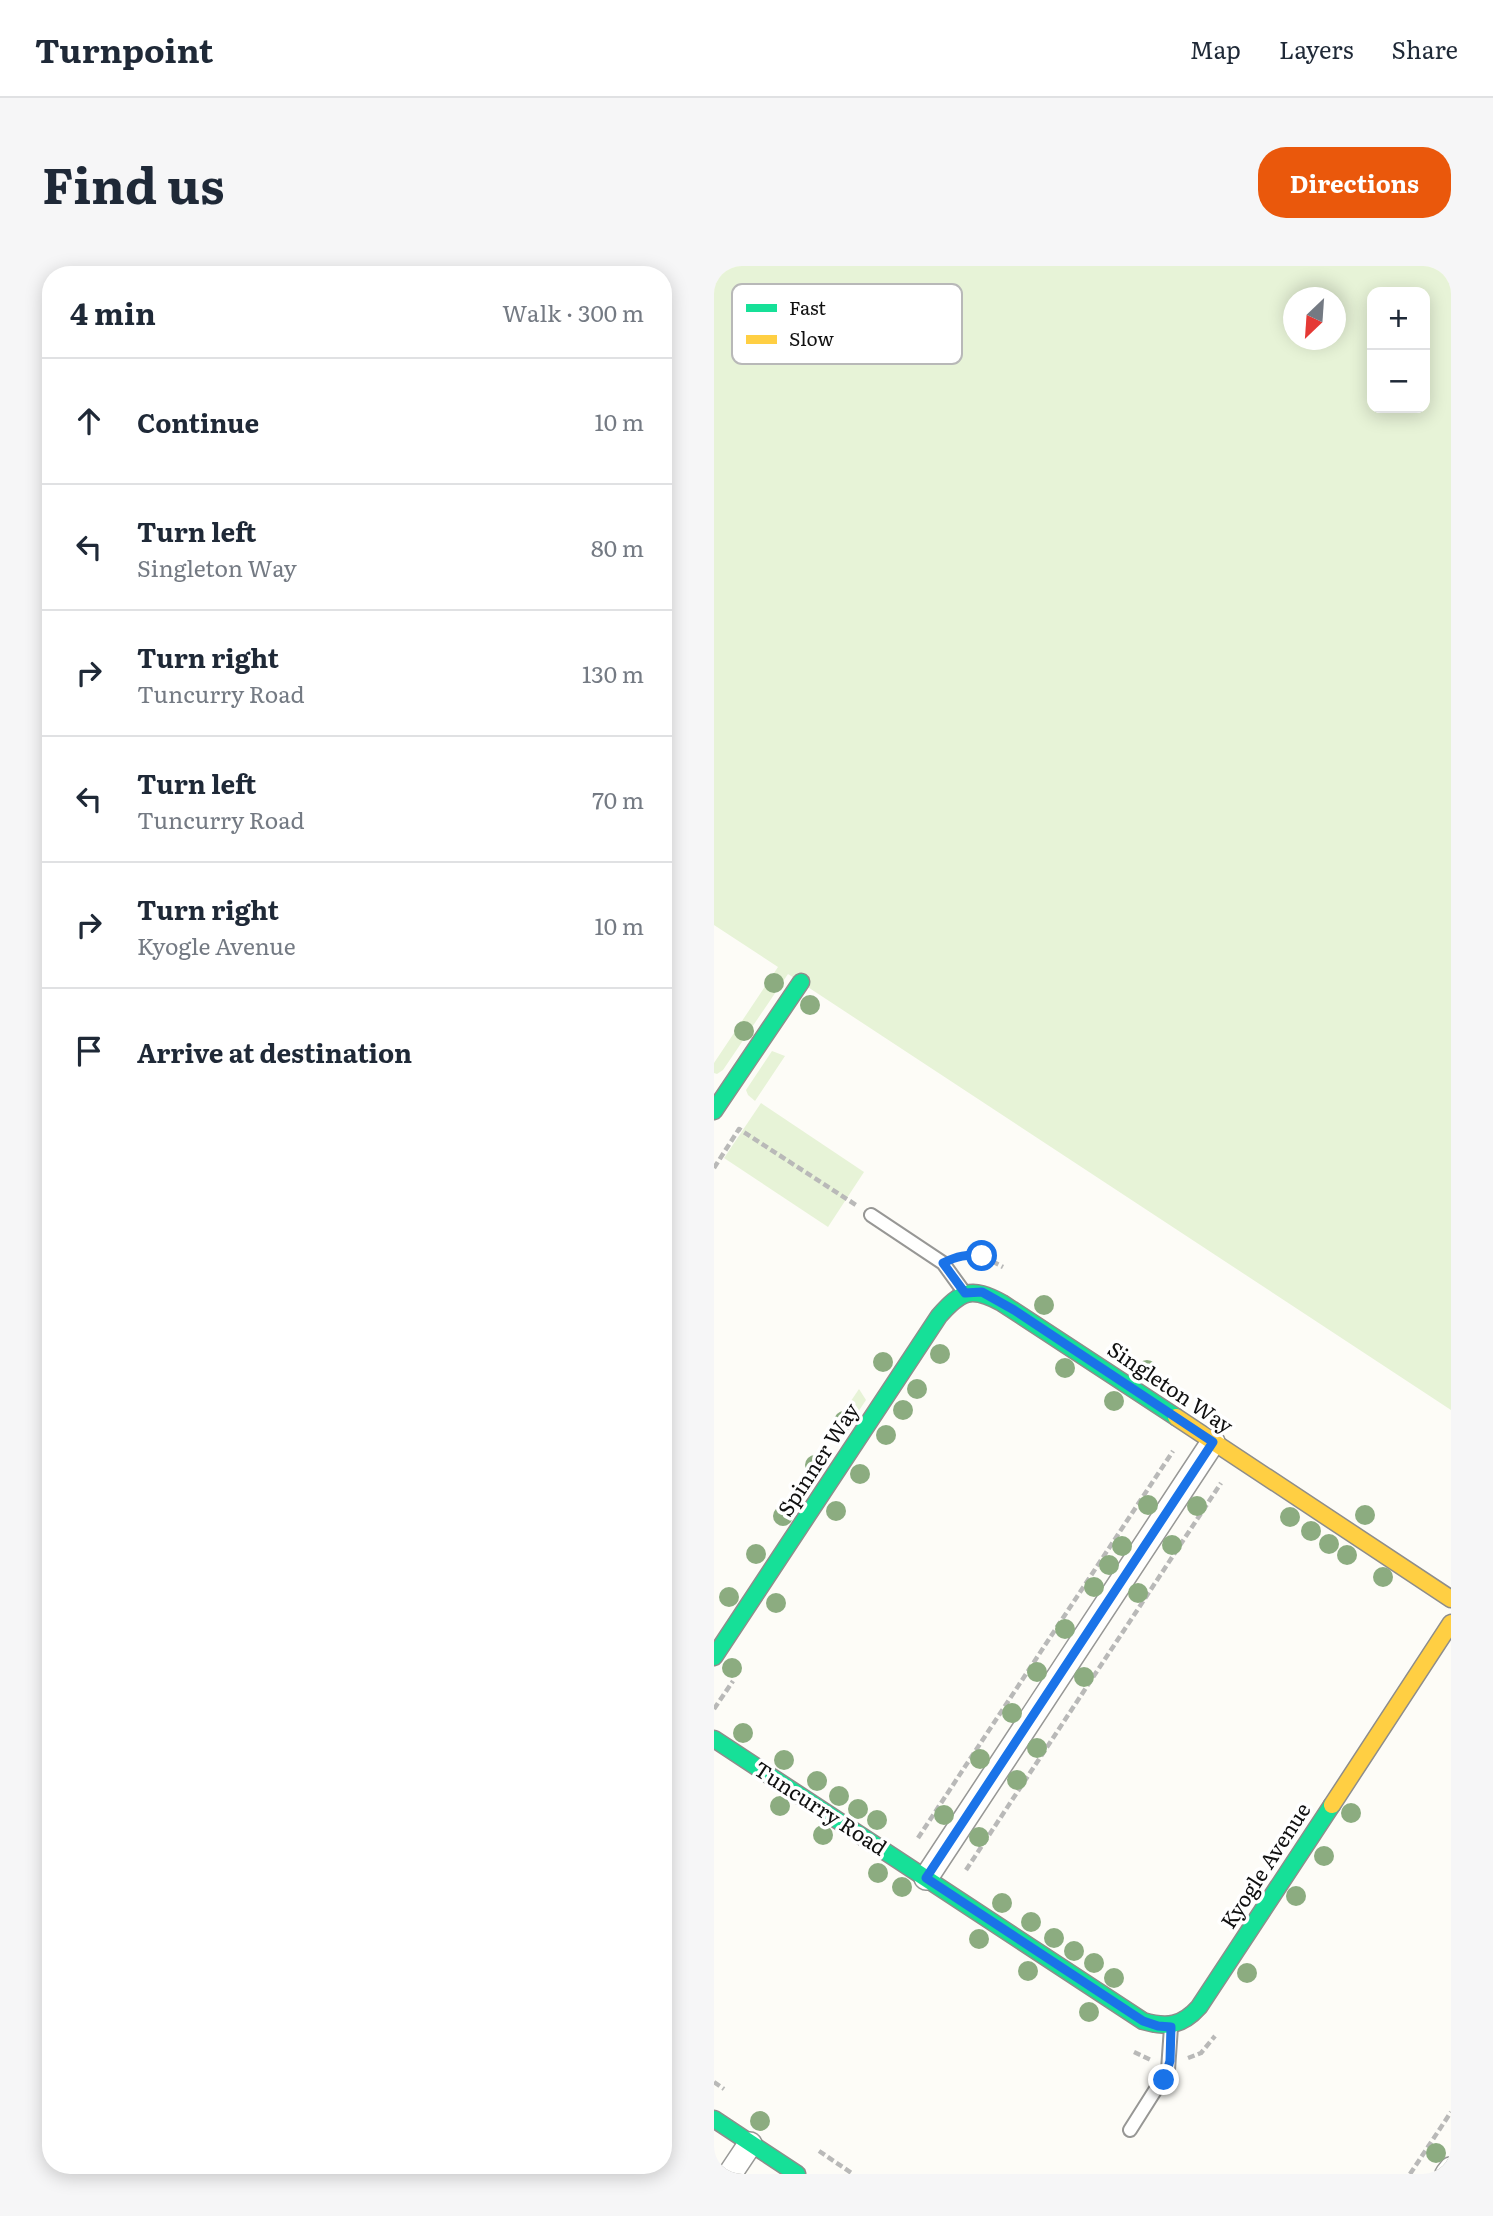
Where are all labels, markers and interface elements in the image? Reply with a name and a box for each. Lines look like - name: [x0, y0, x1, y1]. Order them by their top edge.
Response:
- text: Turnpoint: [35, 24, 213, 73]
- text: Map: [1190, 31, 1241, 66]
- text: Layers: [1279, 31, 1353, 66]
- text: Share: [1391, 31, 1458, 66]
- text: Find us: [42, 146, 225, 219]
- button: Directions: [1258, 147, 1451, 218]
- legend: [732, 284, 962, 364]
- north arrow: [1283, 287, 1346, 350]
- map controls: [1367, 287, 1430, 413]
- button: +: [1367, 287, 1430, 350]
- text: 4 min: [70, 290, 156, 334]
- text: Fast: [789, 293, 826, 321]
- text: Walk · 300 m: [502, 295, 644, 329]
- text: Slow: [789, 324, 834, 352]
- button: −: [1367, 350, 1430, 413]
- icon: ahead: [70, 402, 108, 440]
- text: Continue: [137, 402, 259, 441]
- text: 10 m: [594, 404, 644, 438]
- text: Turn left: [137, 511, 256, 550]
- icon: left: [70, 528, 108, 566]
- text: 80 m: [591, 530, 644, 564]
- text: Singleton Way: [137, 550, 297, 584]
- text: Turn right: [137, 637, 279, 676]
- icon: right: [70, 654, 108, 692]
- text: 130 m: [582, 656, 644, 690]
- text: Tuncurry Road: [137, 676, 305, 710]
- text: Turn left: [137, 763, 256, 802]
- icon: left: [70, 780, 108, 818]
- text: 70 m: [592, 782, 644, 816]
- text: Tuncurry Road: [137, 802, 305, 836]
- text: Turn right: [137, 889, 279, 928]
- icon: right: [70, 906, 108, 944]
- text: 10 m: [594, 908, 644, 942]
- text: Kyogle Avenue: [137, 928, 296, 962]
- icon: arrive: [70, 1032, 108, 1070]
- text: Arrive at destination: [137, 1032, 412, 1071]
- route start: [966, 1240, 997, 1271]
- street label: Singleton Way: [1102, 1332, 1241, 1440]
- street label: Spinner Way: [769, 1395, 866, 1521]
- street label: Tuncurry Road: [749, 1752, 894, 1862]
- street label: Kyogle Avenue: [1211, 1795, 1316, 1934]
- route end: [1148, 2064, 1179, 2095]

